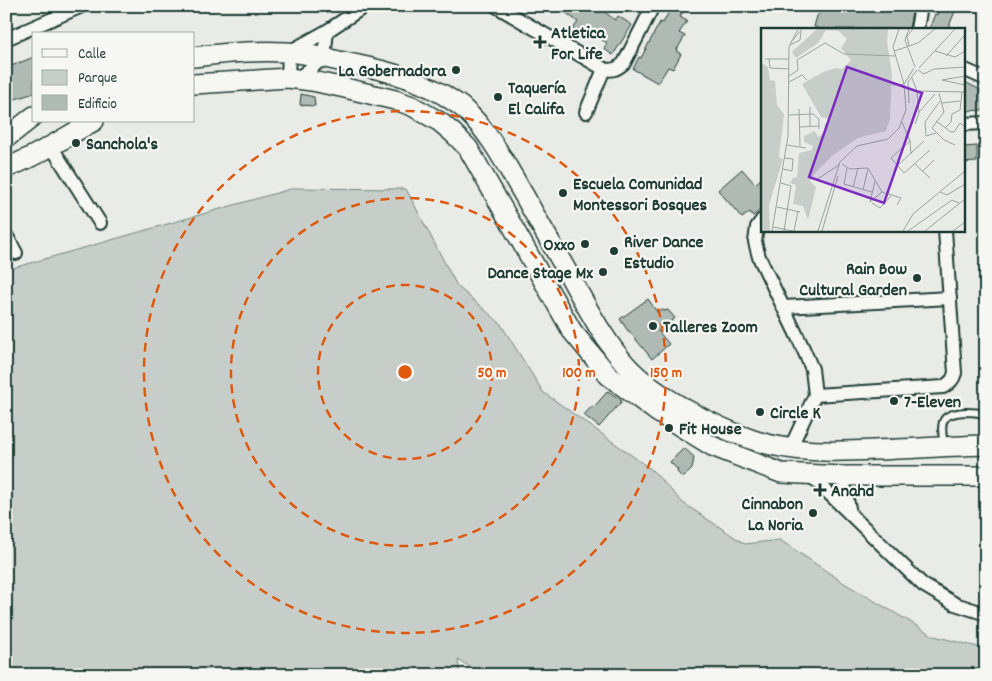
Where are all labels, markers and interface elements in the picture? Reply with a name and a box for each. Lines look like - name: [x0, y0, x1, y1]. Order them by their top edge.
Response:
- place label: Atletica For Life: [551, 22, 606, 68]
- inset map: [761, 28, 964, 231]
- legend: [32, 32, 195, 122]
- marker: Atletica For Life: [533, 35, 547, 49]
- text: Calle: [78, 44, 107, 66]
- place label: La Gobernadora: [338, 60, 447, 85]
- marker: La Gobernadora: [450, 64, 462, 76]
- text: Parque: [78, 68, 118, 90]
- place label: Taquería El Califa: [508, 77, 566, 123]
- marker: Taquería El Califa: [492, 91, 504, 103]
- text: Edificio: [78, 94, 117, 116]
- place label: Sanchola's: [86, 133, 158, 158]
- marker: Sanchola's: [70, 137, 82, 149]
- place label: Escuela Comunidad Montessori Bosques: [573, 173, 708, 219]
- marker: Escuela Comunidad Montessori Bosques: [557, 187, 569, 199]
- place label: River Dance Estudio: [624, 231, 704, 277]
- place label: Oxxo: [543, 234, 575, 259]
- marker: Oxxo: [579, 238, 591, 250]
- marker: River Dance Estudio: [608, 245, 620, 257]
- place label: Rain Bow Cultural Garden: [799, 258, 907, 304]
- place label: Dance Stage Mx: [488, 262, 593, 287]
- marker: Dance Stage Mx: [597, 266, 609, 278]
- marker: Rain Bow Cultural Garden: [911, 272, 923, 284]
- place label: Talleres Zoom: [663, 316, 758, 341]
- marker: Talleres Zoom: [647, 320, 659, 332]
- centre of rings: [396, 363, 414, 381]
- text: 50 m: [478, 363, 506, 385]
- text: 100 m: [562, 363, 596, 385]
- text: 150 m: [650, 363, 682, 385]
- place label: 7-Eleven: [904, 391, 961, 416]
- marker: 7-Eleven: [888, 395, 900, 407]
- place label: Circle K: [770, 402, 821, 427]
- marker: Circle K: [754, 406, 766, 418]
- place label: Fit House: [679, 418, 742, 443]
- marker: Fit House: [663, 422, 675, 434]
- place label: Anahd: [831, 480, 874, 505]
- marker: Anahd: [813, 483, 827, 497]
- place label: Cinnabon La Noria: [742, 493, 804, 539]
- marker: Cinnabon La Noria: [807, 507, 819, 519]

